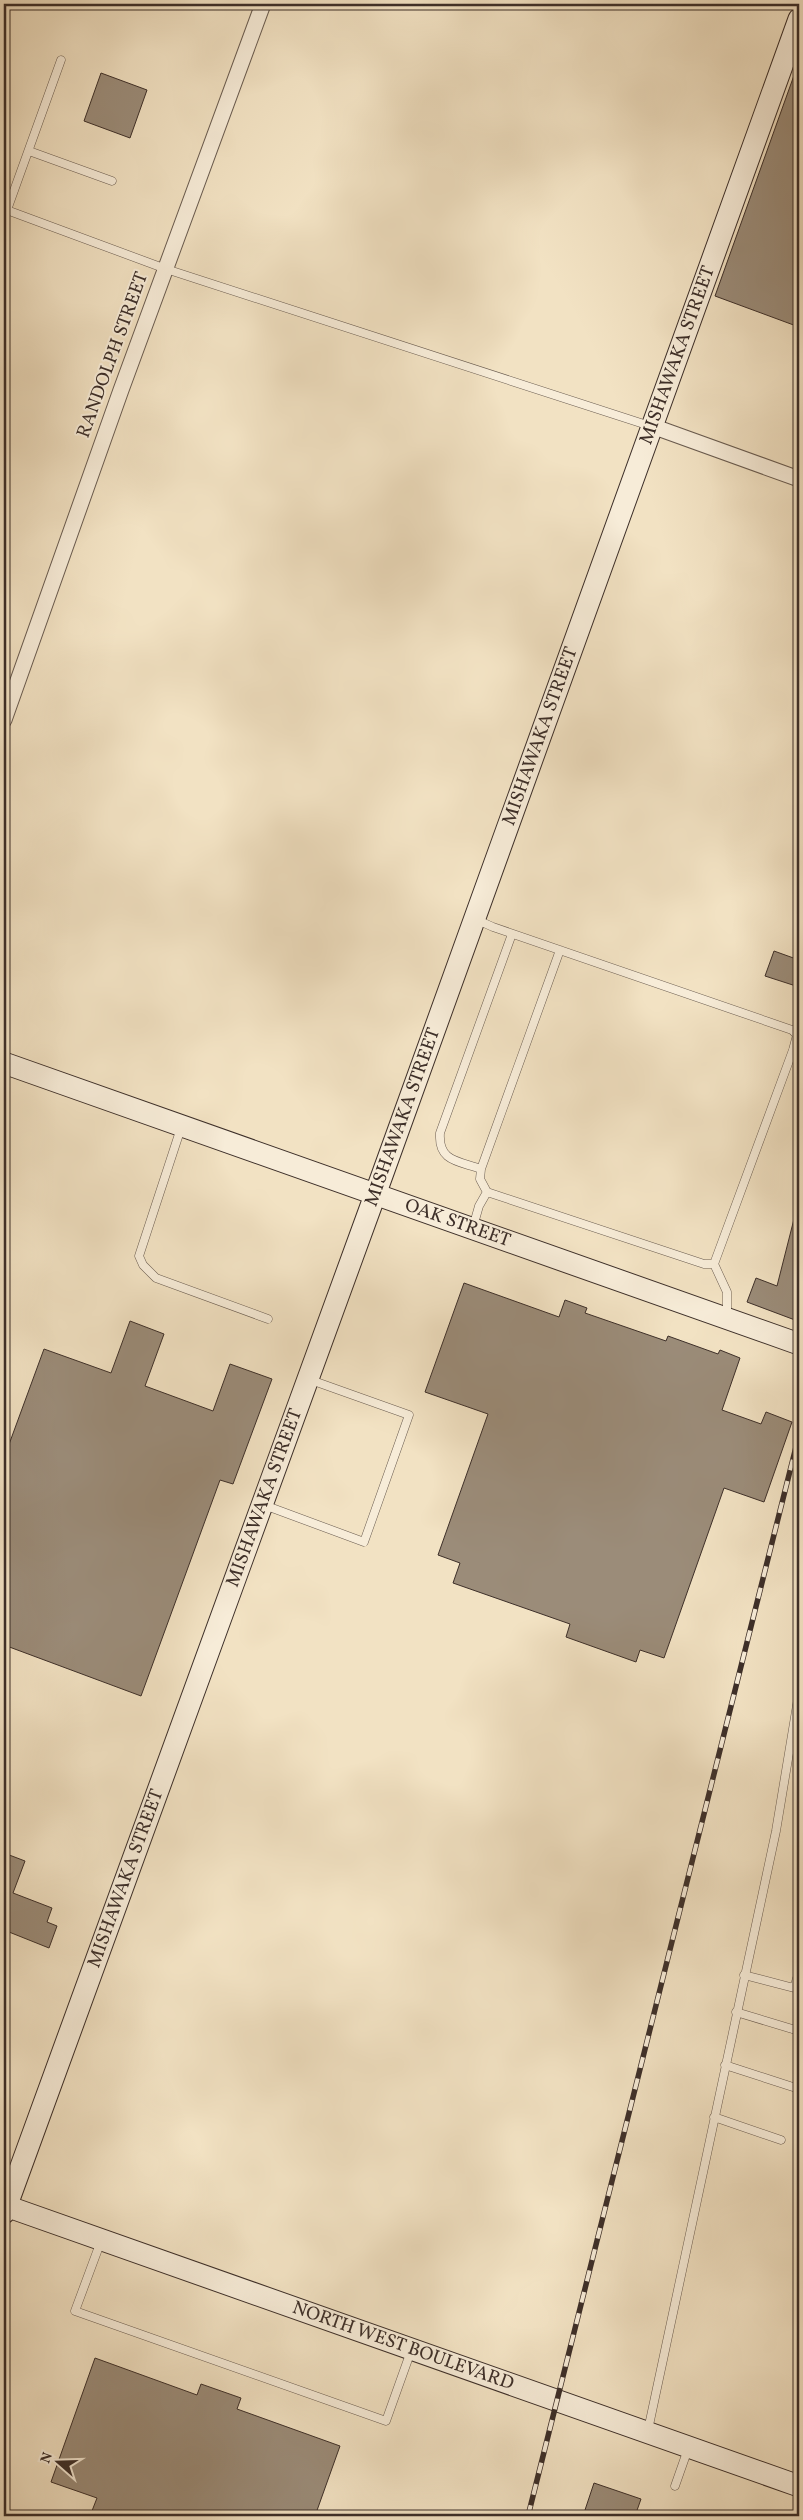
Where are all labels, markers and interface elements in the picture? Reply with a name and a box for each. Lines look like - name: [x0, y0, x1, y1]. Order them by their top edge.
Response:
- street label: MISHAWAKA STREET: [634, 262, 722, 448]
- street label: RANDOLPH STREET: [71, 268, 155, 442]
- street label: MISHAWAKA STREET: [496, 643, 584, 829]
- street label: MISHAWAKA STREET: [359, 1024, 447, 1210]
- street label: OAK STREET: [401, 1193, 514, 1254]
- street label: MISHAWAKA STREET: [220, 1405, 309, 1591]
- street label: MISHAWAKA STREET: [81, 1786, 170, 1971]
- street label: NORTH WEST BOULEVARD: [289, 2295, 517, 2397]
- north arrow: [32, 2438, 82, 2488]
- text: N: [37, 2450, 58, 2466]

